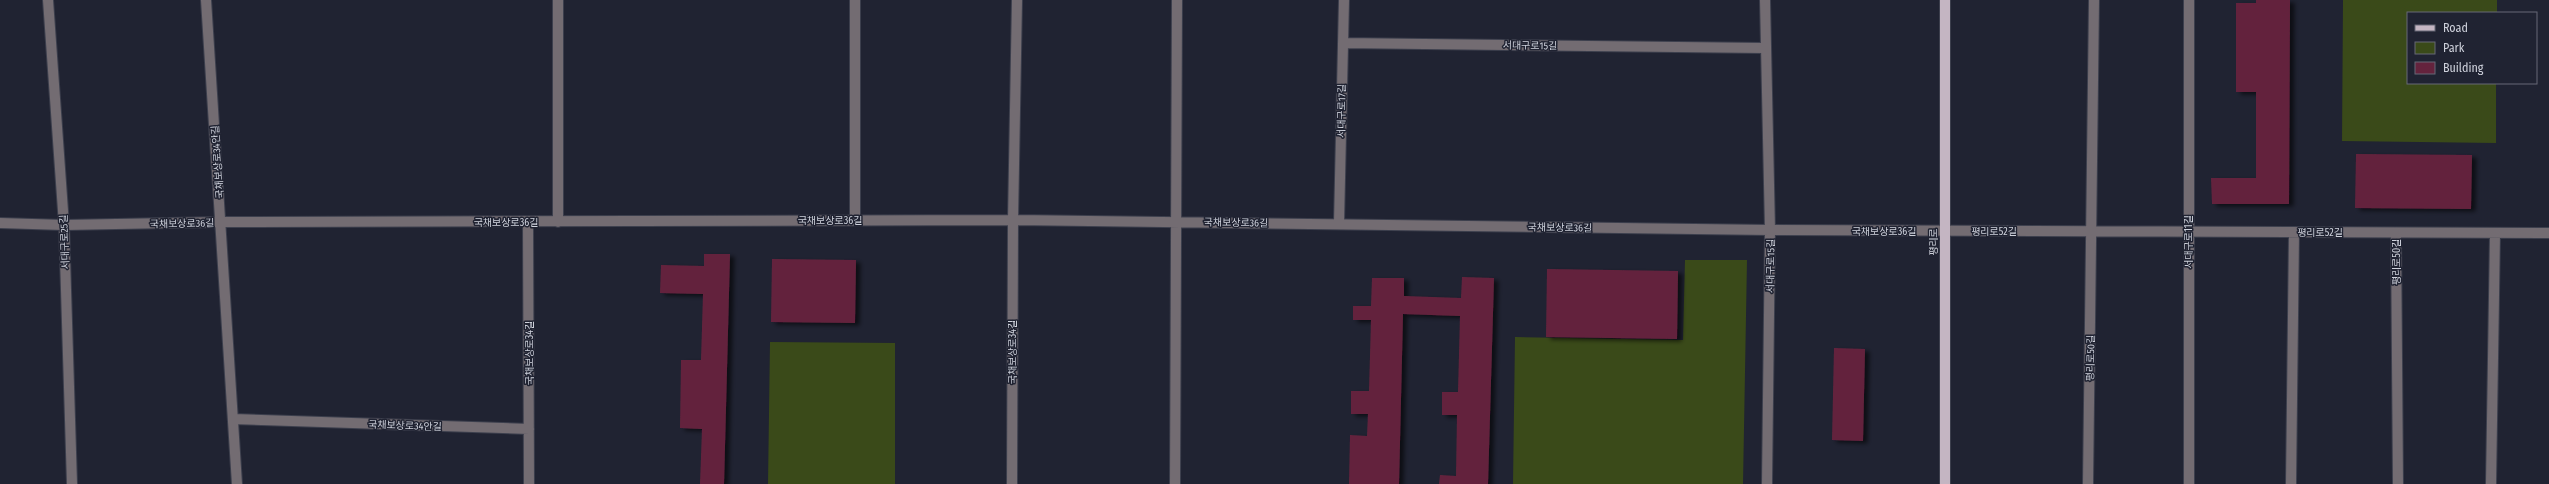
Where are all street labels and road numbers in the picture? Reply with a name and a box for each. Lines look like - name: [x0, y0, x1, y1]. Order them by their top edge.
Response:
- street label: 서대구로15길: [1503, 40, 1557, 52]
- street label: 서대구로17길: [1336, 84, 1348, 138]
- street label: 국채보상로34안길: [209, 125, 227, 199]
- street label: 서대구로25길: [58, 214, 72, 270]
- street label: 국채보상로36길: [798, 215, 862, 227]
- street label: 서대구로11길: [2183, 215, 2195, 269]
- street label: 국채보상로36길: [1204, 216, 1268, 230]
- street label: 국채보상로36길: [150, 217, 214, 231]
- street label: 국채보상로36길: [474, 217, 538, 229]
- street label: 국채보상로36길: [1528, 221, 1592, 235]
- street label: 국채보상로36길: [1852, 226, 1916, 238]
- street label: 평리로52길: [1971, 226, 2017, 238]
- street label: 평리로52길: [2297, 227, 2343, 239]
- street label: 평리로: [1928, 228, 1940, 256]
- street label: 서대구로15길: [1765, 239, 1777, 293]
- street label: 평리로50길: [2391, 239, 2403, 285]
- street label: 국채보상로34길: [1007, 320, 1019, 384]
- street label: 국채보상로34길: [524, 321, 536, 385]
- street label: 평리로50길: [2085, 335, 2097, 381]
- street label: 국채보상로34안길: [368, 419, 442, 433]

